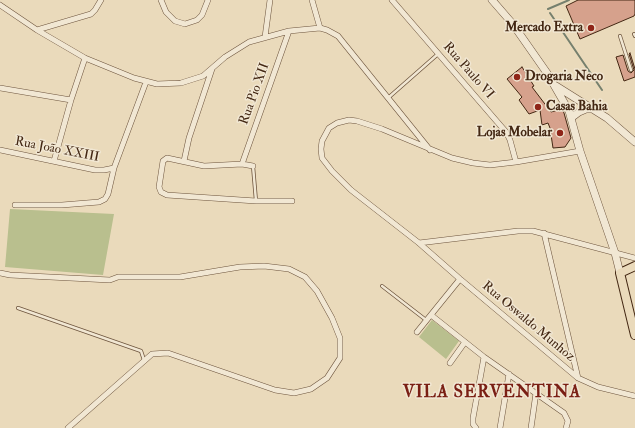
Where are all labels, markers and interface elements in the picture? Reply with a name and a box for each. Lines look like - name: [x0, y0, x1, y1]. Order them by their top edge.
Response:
- place label: Mercado Extra: [505, 20, 583, 36]
- marker: Mercado Extra: [586, 23, 596, 33]
- street label: Rua Paulo VI: [439, 39, 497, 103]
- street label: Rua Pio XII: [237, 61, 273, 127]
- place label: Drogaria Neco: [525, 69, 603, 85]
- marker: Drogaria Neco: [512, 72, 522, 82]
- place label: Casas Bahia: [546, 99, 607, 115]
- marker: Casas Bahia: [533, 102, 543, 112]
- place label: Lojas Mobelar: [477, 125, 552, 141]
- marker: Lojas Mobelar: [555, 128, 565, 138]
- street label: Rua João XXIII: [14, 134, 100, 166]
- street label: Rua Oswaldo Munhoz: [478, 279, 578, 365]
- district label: VILA SERVENTINA: [403, 383, 581, 403]

